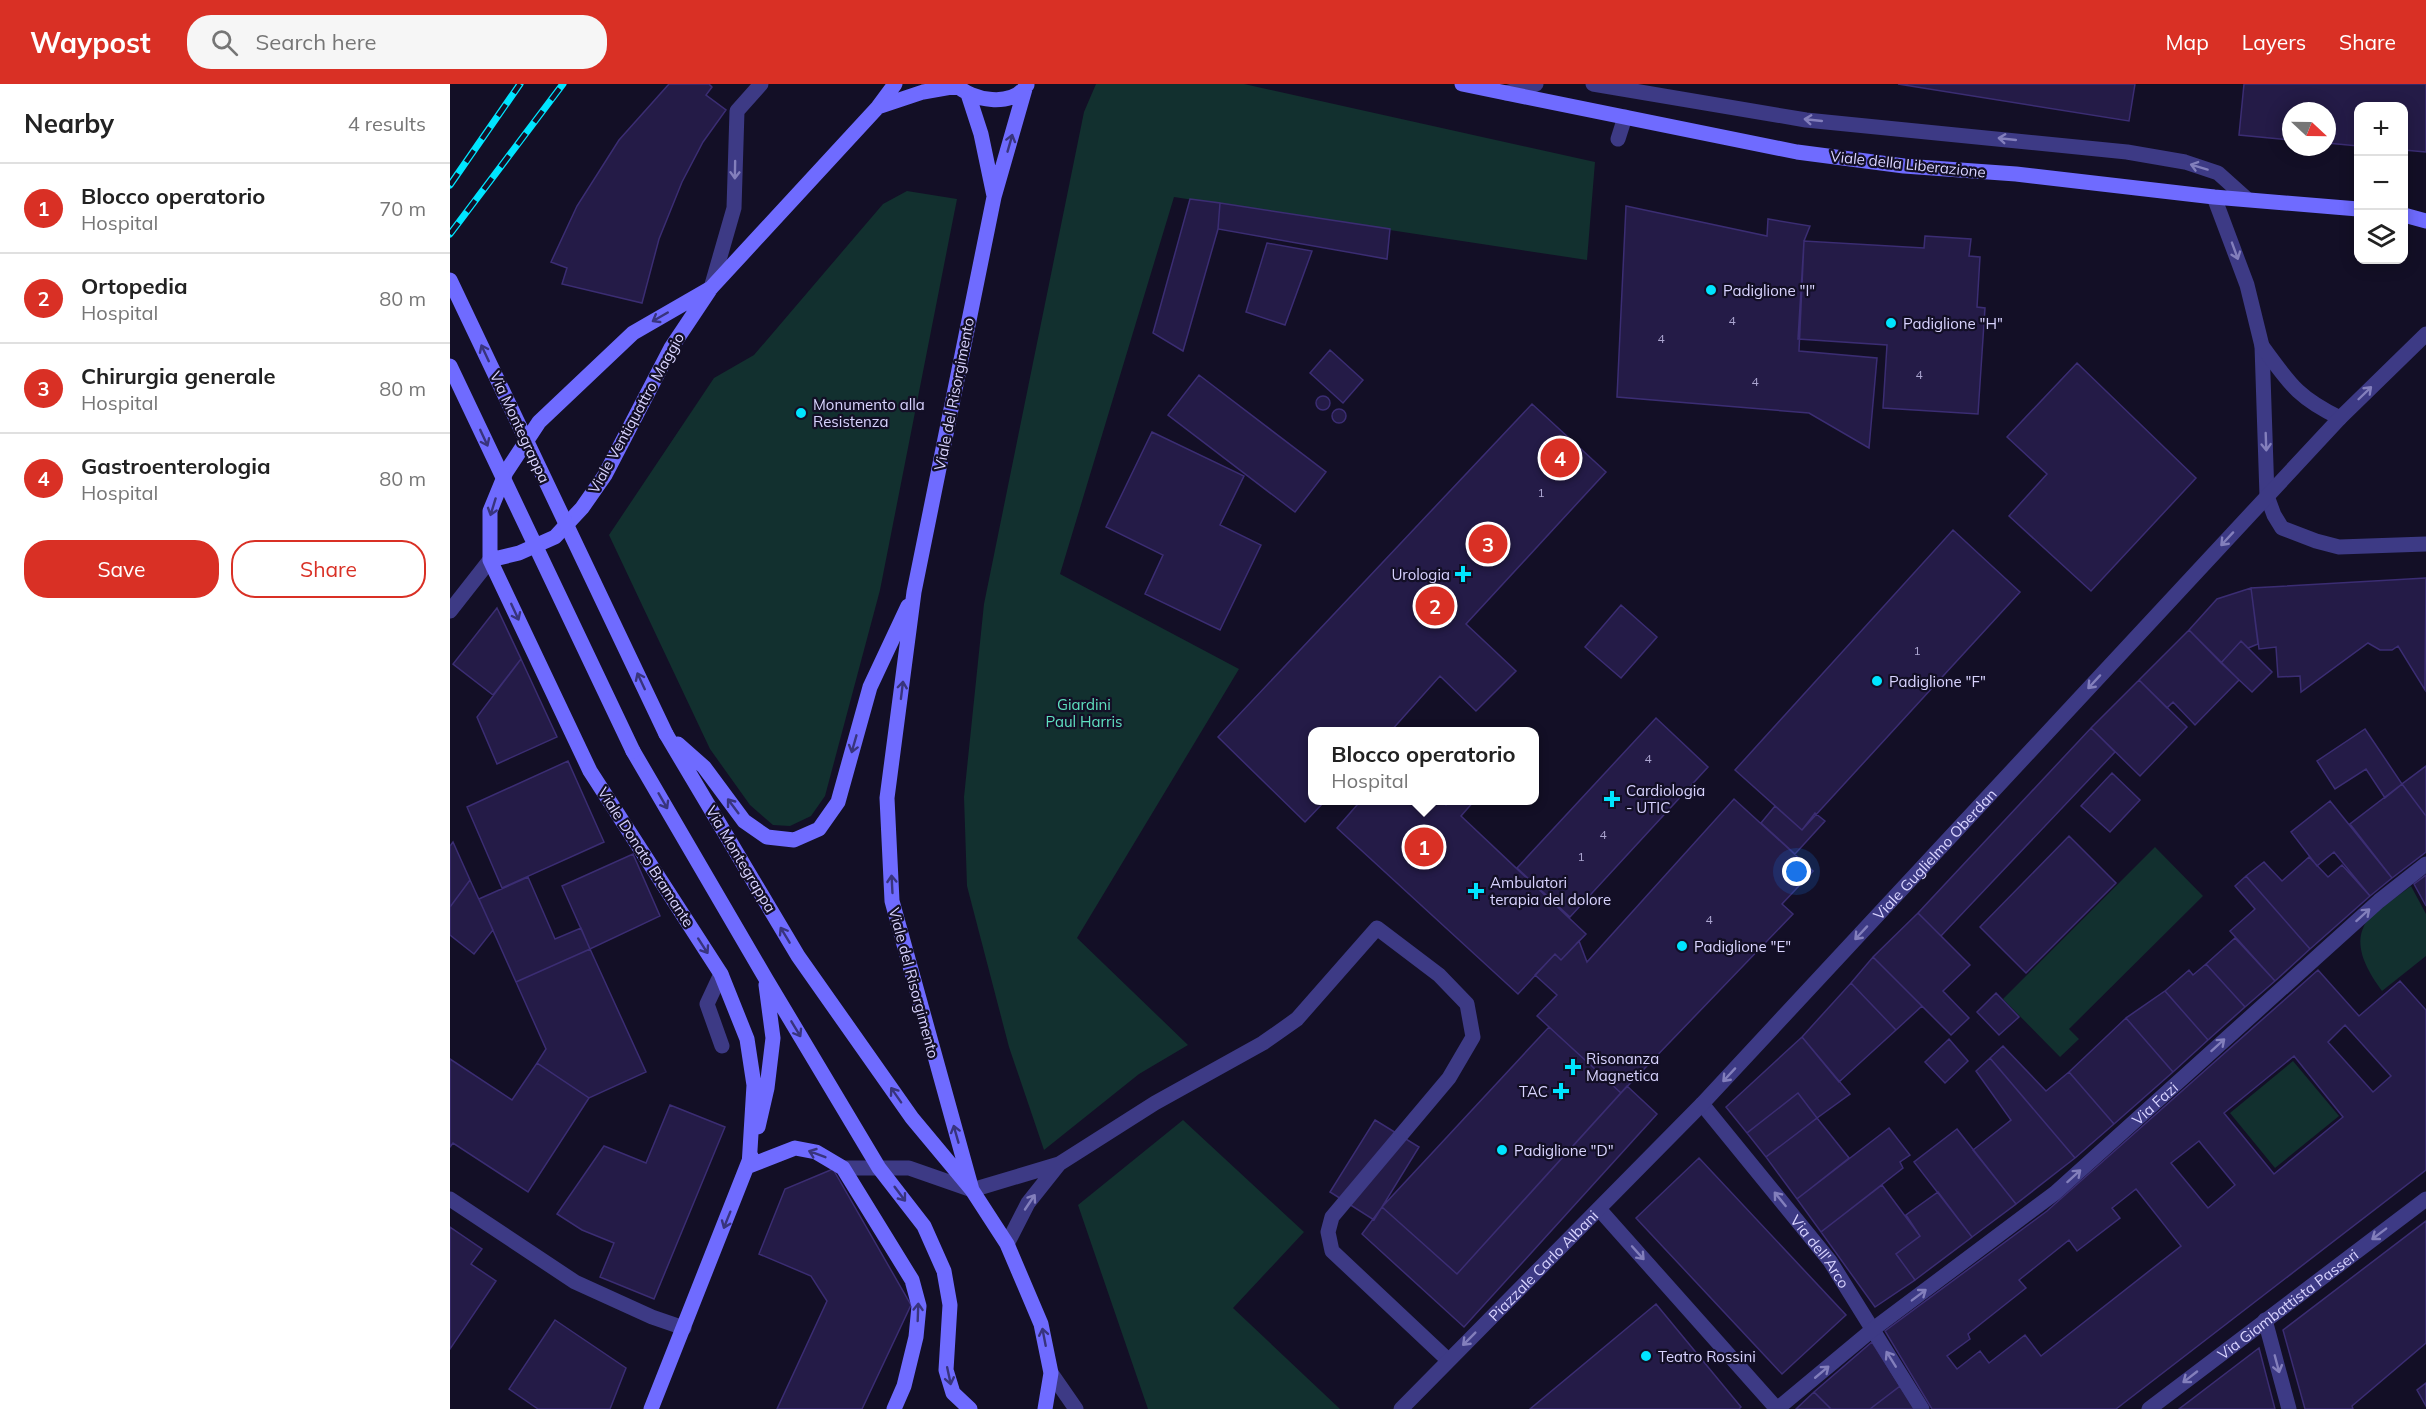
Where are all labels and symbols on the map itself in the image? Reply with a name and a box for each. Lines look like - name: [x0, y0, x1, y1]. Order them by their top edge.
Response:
- north arrow: [2282, 102, 2336, 156]
- one-way arrow: [1803, 114, 1823, 125]
- one-way arrow: [1997, 133, 2017, 144]
- one-way arrow: [1005, 134, 1016, 153]
- street label: Viale della Liberazione: [1829, 146, 1987, 182]
- one-way arrow: [729, 159, 740, 179]
- one-way arrow: [2190, 161, 2209, 172]
- one-way arrow: [2230, 242, 2241, 260]
- place label: Padiglione "I": [1723, 281, 1815, 300]
- marker: Padiglione "I": [1704, 283, 1718, 297]
- one-way arrow: [652, 311, 669, 323]
- house number: 4: [1728, 313, 1736, 328]
- place label: Padiglione "H": [1903, 314, 2003, 333]
- street label: Viale del Risorgimento: [930, 316, 978, 472]
- marker: Padiglione "H": [1884, 316, 1898, 330]
- street label: Viale Ventiquattro Maggio: [584, 329, 688, 497]
- house number: 4: [1657, 331, 1665, 346]
- one-way arrow: [478, 345, 490, 363]
- house number: 4: [1915, 367, 1923, 382]
- street label: Via Montegrappa: [486, 368, 554, 486]
- house number: 4: [1751, 374, 1759, 389]
- one-way arrow: [2358, 386, 2373, 401]
- place label: Monumento alla Resistenza: [813, 395, 925, 431]
- marker: Monumento alla Resistenza: [794, 406, 808, 420]
- one-way arrow: [479, 428, 491, 446]
- one-way arrow: [2260, 432, 2271, 452]
- pin: 4: [1540, 436, 1580, 481]
- house number: 1: [1537, 485, 1545, 500]
- one-way arrow: [487, 497, 498, 516]
- pin: 3: [1468, 522, 1508, 566]
- one-way arrow: [2220, 531, 2234, 546]
- place label: Urologia: [1391, 565, 1450, 584]
- marker: Urologia: [1454, 565, 1472, 583]
- pin: 2: [1416, 584, 1454, 628]
- one-way arrow: [509, 603, 521, 621]
- house number: 1: [1913, 643, 1921, 658]
- one-way arrow: [635, 672, 647, 690]
- place label: Padiglione "F": [1889, 672, 1986, 691]
- marker: Padiglione "F": [1870, 674, 1884, 688]
- one-way arrow: [2087, 674, 2101, 689]
- one-way arrow: [896, 681, 907, 701]
- park label: Giardini Paul Harris: [1046, 695, 1122, 731]
- one-way arrow: [848, 734, 859, 753]
- house number: 4: [1644, 751, 1652, 766]
- place label: Cardiologia - UTIC: [1626, 781, 1705, 817]
- street label: Viale Donato Bramante: [594, 784, 698, 930]
- street label: Viale Guglielmo Oberdan: [1869, 784, 2000, 924]
- marker: Cardiologia - UTIC: [1603, 790, 1621, 808]
- one-way arrow: [657, 792, 669, 809]
- one-way arrow: [727, 798, 739, 814]
- street label: Via Montegrappa: [702, 802, 780, 916]
- pin: 1: [1404, 824, 1444, 870]
- house number: 4: [1599, 827, 1607, 842]
- house number: 1: [1577, 849, 1585, 864]
- your location: [1782, 857, 1811, 886]
- place label: Ambulatori terapia del dolore: [1490, 873, 1611, 909]
- one-way arrow: [886, 875, 897, 895]
- marker: Ambulatori terapia del dolore: [1467, 882, 1485, 900]
- street label: Viale del Risorgimento: [885, 906, 943, 1060]
- one-way arrow: [2355, 908, 2371, 921]
- house number: 4: [1705, 912, 1713, 927]
- one-way arrow: [1854, 925, 1868, 940]
- one-way arrow: [779, 927, 791, 944]
- one-way arrow: [697, 937, 709, 954]
- place label: Padiglione "E": [1694, 937, 1791, 956]
- marker: Padiglione "E": [1675, 939, 1689, 953]
- one-way arrow: [790, 1020, 802, 1037]
- one-way arrow: [2211, 1038, 2226, 1052]
- place label: Risonanza Magnetica: [1586, 1049, 1659, 1085]
- marker: Risonanza Magnetica: [1564, 1058, 1582, 1076]
- one-way arrow: [1721, 1068, 1736, 1083]
- street label: Via Fazi: [2128, 1078, 2182, 1129]
- place label: TAC: [1519, 1082, 1548, 1101]
- marker: TAC: [1552, 1082, 1570, 1100]
- one-way arrow: [890, 1088, 902, 1104]
- one-way arrow: [950, 1125, 961, 1144]
- place label: Padiglione "D": [1514, 1141, 1614, 1160]
- marker: Padiglione "D": [1495, 1143, 1509, 1157]
- one-way arrow: [808, 1148, 826, 1159]
- one-way arrow: [2066, 1169, 2081, 1183]
- one-way arrow: [893, 1186, 906, 1202]
- one-way arrow: [1773, 1192, 1786, 1208]
- one-way arrow: [1024, 1194, 1036, 1210]
- street label: Piazzale Carlo Albani: [1484, 1206, 1602, 1325]
- one-way arrow: [721, 1210, 732, 1229]
- street label: Via dell'Arco: [1787, 1211, 1854, 1291]
- one-way arrow: [2372, 1228, 2388, 1241]
- street label: Via Giambattista Passeri: [2213, 1244, 2362, 1363]
- one-way arrow: [1631, 1245, 1645, 1260]
- one-way arrow: [1911, 1288, 1927, 1301]
- one-way arrow: [912, 1303, 923, 1323]
- one-way arrow: [1038, 1328, 1049, 1347]
- one-way arrow: [1461, 1332, 1476, 1347]
- place label: Teatro Rossini: [1658, 1347, 1756, 1366]
- marker: Teatro Rossini: [1639, 1349, 1653, 1363]
- one-way arrow: [1884, 1351, 1896, 1368]
- one-way arrow: [2272, 1354, 2283, 1373]
- one-way arrow: [1814, 1365, 1830, 1378]
- one-way arrow: [943, 1366, 955, 1385]
- one-way arrow: [2182, 1371, 2198, 1384]

